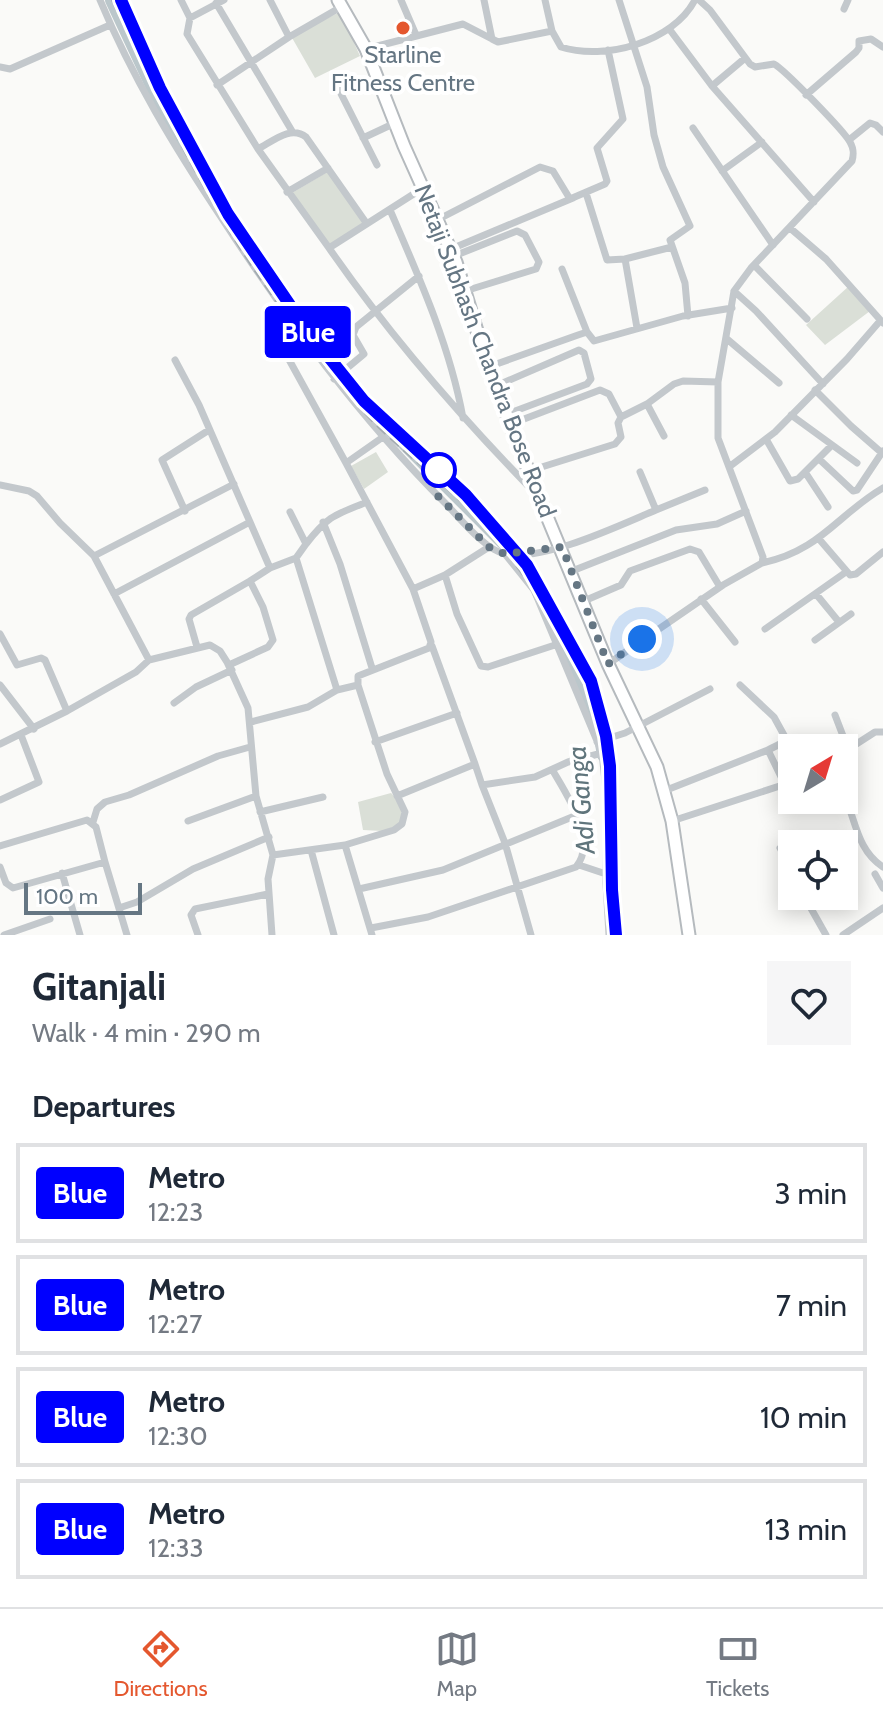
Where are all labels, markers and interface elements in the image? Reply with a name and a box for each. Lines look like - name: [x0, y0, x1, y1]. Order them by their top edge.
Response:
- marker: Starline Fitness Centre: [394, 19, 412, 37]
- place label: Starline Fitness Centre: [331, 40, 475, 97]
- street label: Netaji Subhash Chandra Bose Road: [408, 180, 562, 521]
- line badge: Blue: [252, 306, 364, 358]
- text: Blue: [281, 315, 335, 349]
- unlabelled marker: [422, 453, 456, 487]
- your location: [622, 619, 662, 659]
- north arrow: [778, 734, 858, 814]
- map controls: [778, 734, 858, 910]
- water label: Adi Ganga: [560, 745, 602, 856]
- button: locate: [778, 830, 858, 910]
- scale bar: [24, 879, 142, 915]
- text: 100 m: [36, 883, 98, 910]
- button: heart: [767, 961, 851, 1045]
- text: Gitanjali: [32, 963, 166, 1010]
- text: Walk · 4 min · 290 m: [32, 1017, 261, 1049]
- text: Departures: [32, 1088, 176, 1125]
- text: Metro: [148, 1159, 225, 1196]
- text: 3 min: [775, 1175, 847, 1212]
- text: Blue: [53, 1176, 107, 1210]
- text: 12:23: [148, 1196, 203, 1228]
- text: Metro: [148, 1271, 225, 1308]
- text: 7 min: [776, 1287, 847, 1324]
- text: Blue: [53, 1288, 107, 1322]
- text: 12:27: [148, 1308, 202, 1340]
- text: Metro: [148, 1383, 225, 1420]
- text: 10 min: [760, 1399, 847, 1436]
- text: Blue: [53, 1400, 107, 1434]
- text: 12:30: [148, 1420, 208, 1452]
- text: Metro: [148, 1495, 225, 1532]
- text: 13 min: [765, 1511, 847, 1548]
- text: Blue: [53, 1512, 107, 1546]
- text: 12:33: [148, 1532, 204, 1564]
- tab: Directions: [114, 1627, 208, 1702]
- tab: Map: [435, 1627, 479, 1702]
- tab: Tickets: [706, 1627, 769, 1702]

